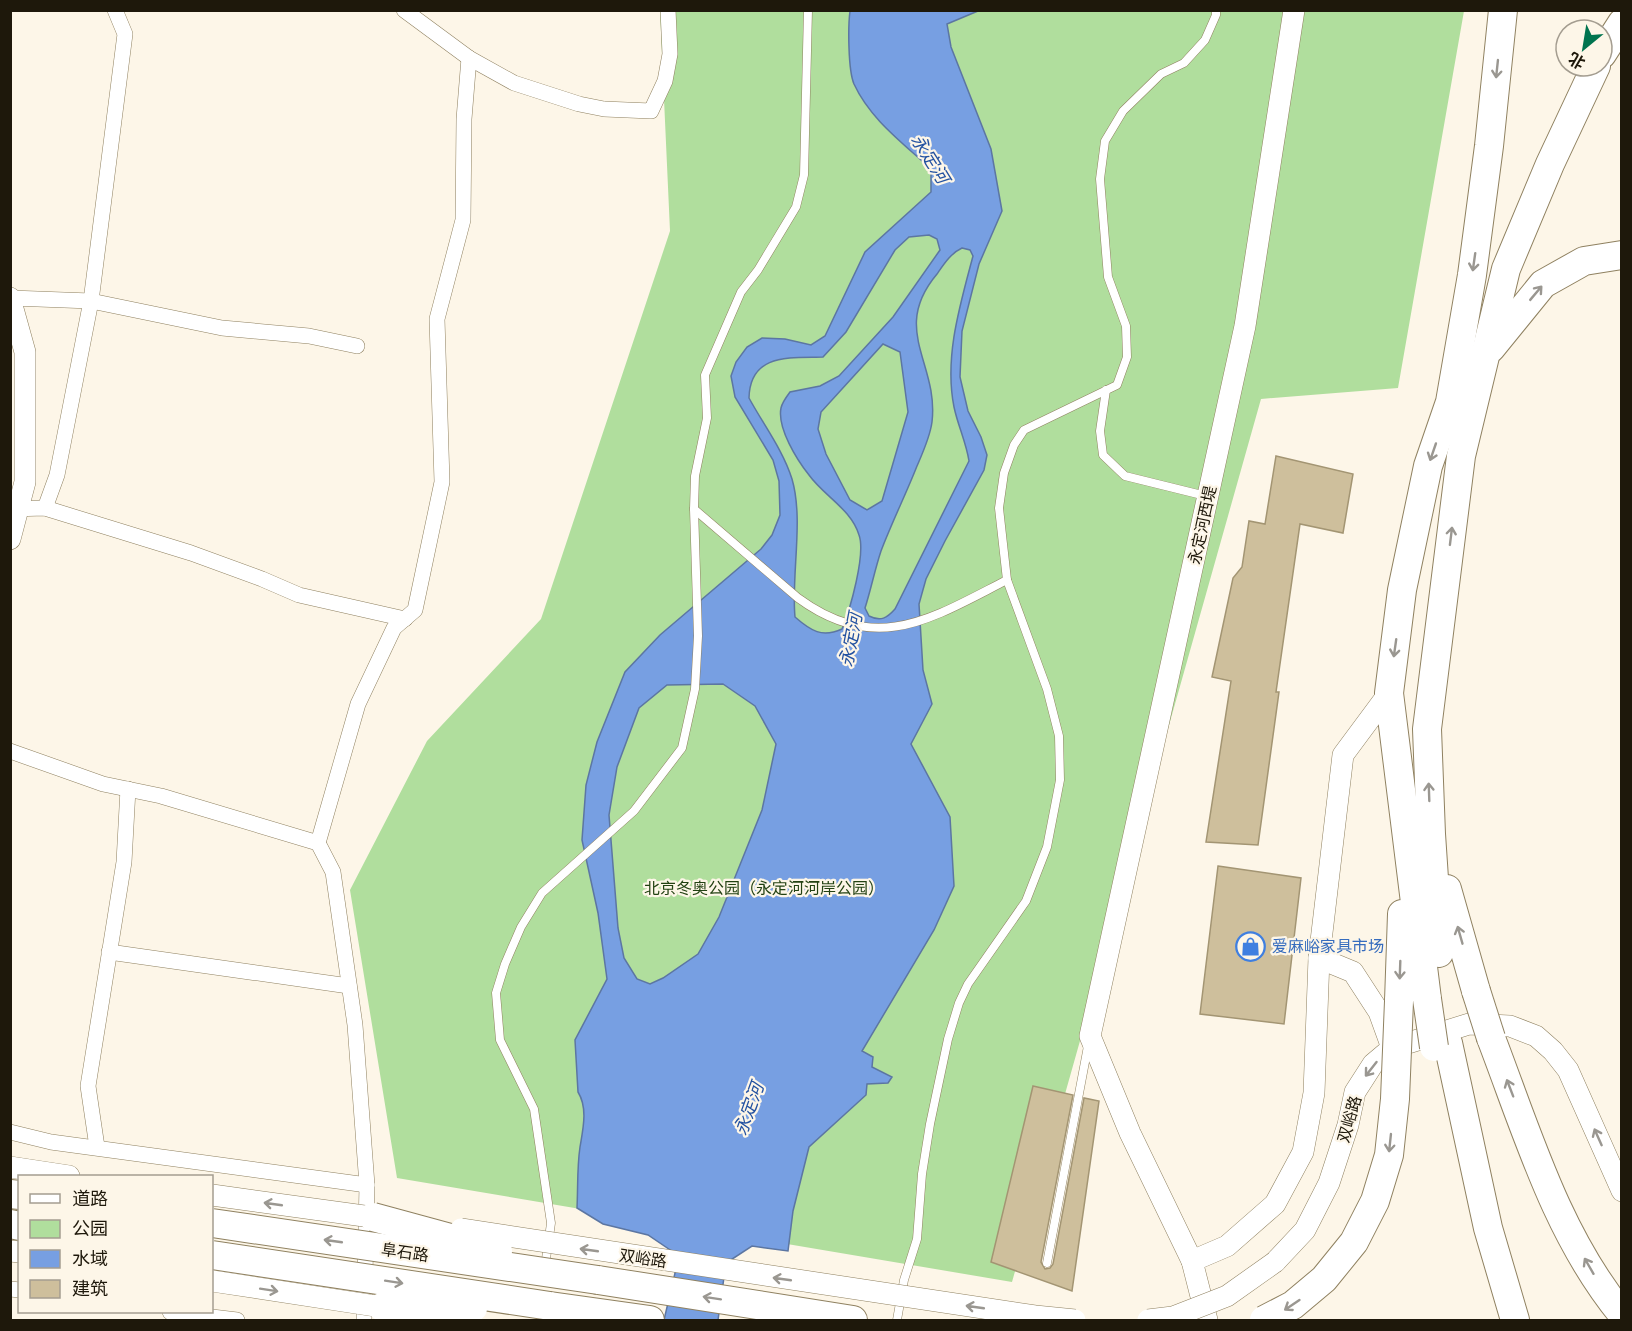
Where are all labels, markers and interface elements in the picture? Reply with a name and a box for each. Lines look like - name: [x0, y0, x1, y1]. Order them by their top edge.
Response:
- north arrow: [1554, 18, 1614, 78]
- text: 北: [1565, 47, 1589, 73]
- one-way arrow: [1491, 58, 1502, 78]
- water label: 永定河: [906, 130, 955, 190]
- one-way arrow: [1468, 252, 1479, 272]
- one-way arrow: [1529, 285, 1542, 301]
- one-way arrow: [1426, 442, 1437, 461]
- street label: 永定河西堤: [1185, 484, 1221, 566]
- one-way arrow: [1446, 527, 1457, 546]
- water label: 永定河: [835, 608, 868, 669]
- one-way arrow: [1389, 637, 1400, 657]
- one-way arrow: [1423, 783, 1435, 803]
- park label: 北京冬奥公园（永定河河岸公园）: [644, 879, 884, 899]
- one-way arrow: [1454, 926, 1465, 945]
- shop icon: 爱麻峪家具市场: [1235, 930, 1267, 962]
- place label: 爱麻峪家具市场: [1272, 937, 1384, 957]
- one-way arrow: [1394, 960, 1406, 980]
- one-way arrow: [1365, 1061, 1378, 1077]
- water label: 永定河: [729, 1077, 770, 1138]
- one-way arrow: [1504, 1079, 1515, 1098]
- street label: 双峪路: [1334, 1093, 1366, 1145]
- one-way arrow: [1591, 1129, 1603, 1147]
- one-way arrow: [1384, 1133, 1395, 1153]
- legend: [18, 1175, 213, 1313]
- text: 道路: [72, 1188, 108, 1210]
- one-way arrow: [264, 1198, 283, 1209]
- text: 公园: [72, 1218, 108, 1240]
- one-way arrow: [323, 1236, 343, 1247]
- street label: 阜石路: [380, 1240, 430, 1266]
- one-way arrow: [580, 1244, 600, 1255]
- street label: 双峪路: [618, 1246, 668, 1272]
- text: 水域: [72, 1248, 108, 1270]
- one-way arrow: [1583, 1258, 1595, 1275]
- one-way arrow: [773, 1273, 793, 1284]
- one-way arrow: [384, 1277, 403, 1288]
- text: 建筑: [72, 1278, 108, 1300]
- one-way arrow: [259, 1284, 279, 1295]
- one-way arrow: [702, 1293, 722, 1304]
- one-way arrow: [1283, 1298, 1300, 1311]
- one-way arrow: [966, 1302, 986, 1313]

